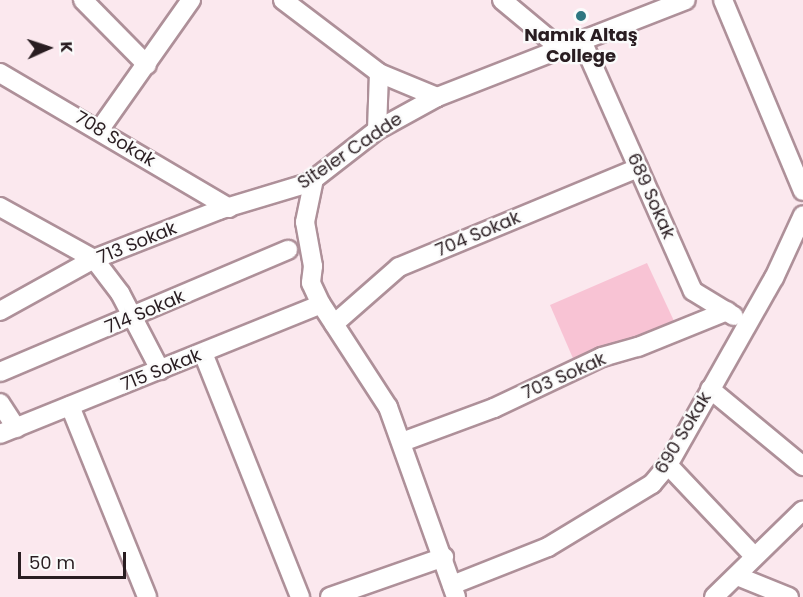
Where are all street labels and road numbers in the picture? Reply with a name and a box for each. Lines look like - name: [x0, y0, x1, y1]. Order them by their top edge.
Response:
- street label: 708 Sokak: [71, 107, 159, 171]
- street label: Siteler Cadde: [294, 108, 406, 194]
- street label: 689 Sokak: [622, 150, 680, 242]
- street label: 704 Sokak: [432, 206, 524, 262]
- street label: 713 Sokak: [94, 217, 180, 269]
- street label: 714 Sokak: [102, 286, 188, 338]
- street label: 715 Sokak: [118, 344, 204, 396]
- street label: 703 Sokak: [519, 348, 609, 404]
- street label: 690 Sokak: [650, 388, 716, 478]

